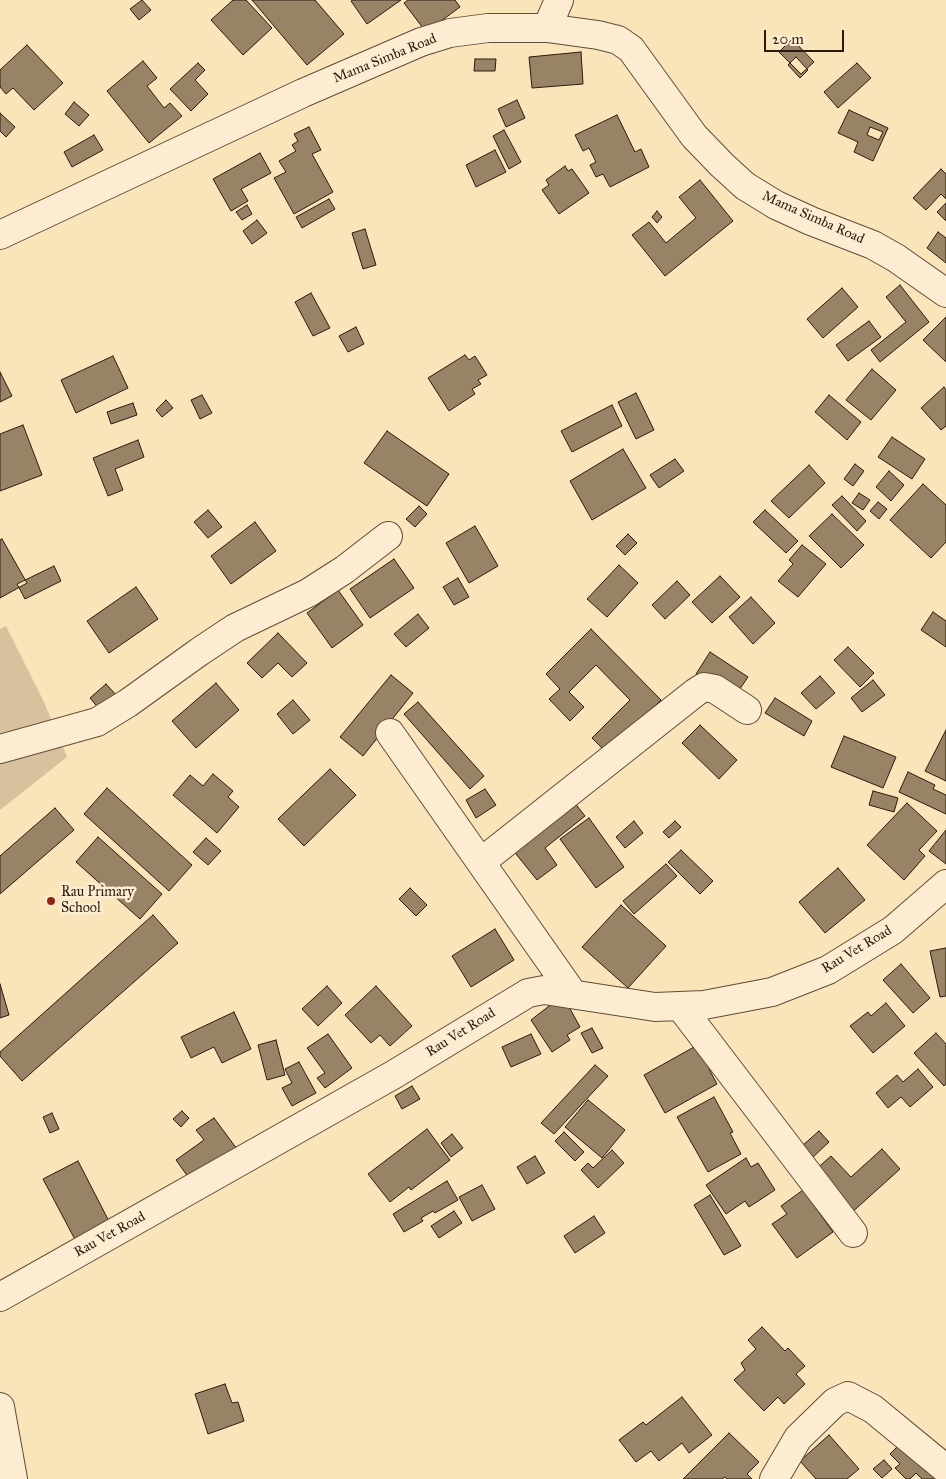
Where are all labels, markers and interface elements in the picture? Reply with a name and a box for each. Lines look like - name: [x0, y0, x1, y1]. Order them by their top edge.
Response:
- scale bar: [766, 20, 846, 52]
- text: 20 m: [772, 30, 804, 48]
- street label: Mama Simba Road: [331, 31, 439, 87]
- street label: Mama Simba Road: [759, 188, 867, 248]
- place label: Rau Primary School: [61, 885, 134, 918]
- marker: Rau Primary School: [45, 895, 57, 907]
- street label: Rau Vet Road: [819, 923, 895, 977]
- street label: Rau Vet Road: [423, 1005, 499, 1061]
- street label: Rau Vet Road: [72, 1209, 148, 1261]

